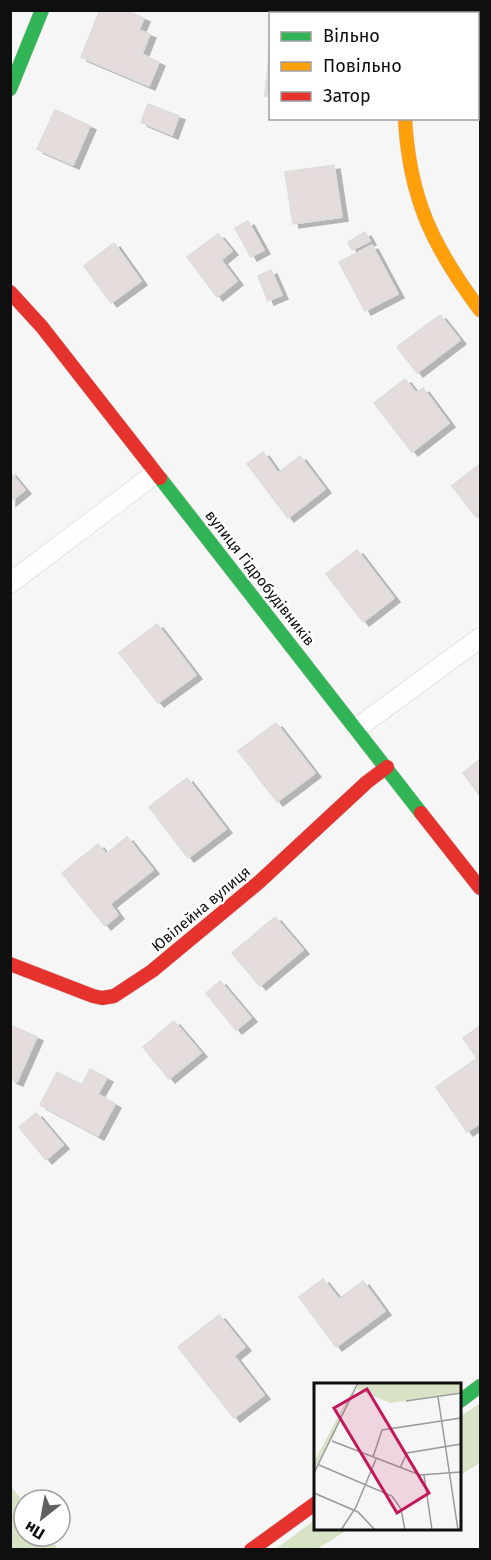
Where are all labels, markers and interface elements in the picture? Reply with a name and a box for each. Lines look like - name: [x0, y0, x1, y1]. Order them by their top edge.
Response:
- legend: [269, 12, 479, 120]
- text: Вільно: [323, 25, 380, 47]
- text: Повільно: [323, 55, 402, 77]
- text: Затор: [323, 85, 371, 107]
- street label: вулиця Гідробудівників: [201, 507, 319, 649]
- street label: Ювілейна вулиця: [148, 863, 254, 955]
- inset map: [314, 1383, 461, 1530]
- north arrow: [12, 1488, 72, 1548]
- text: Пн: [21, 1517, 48, 1544]

